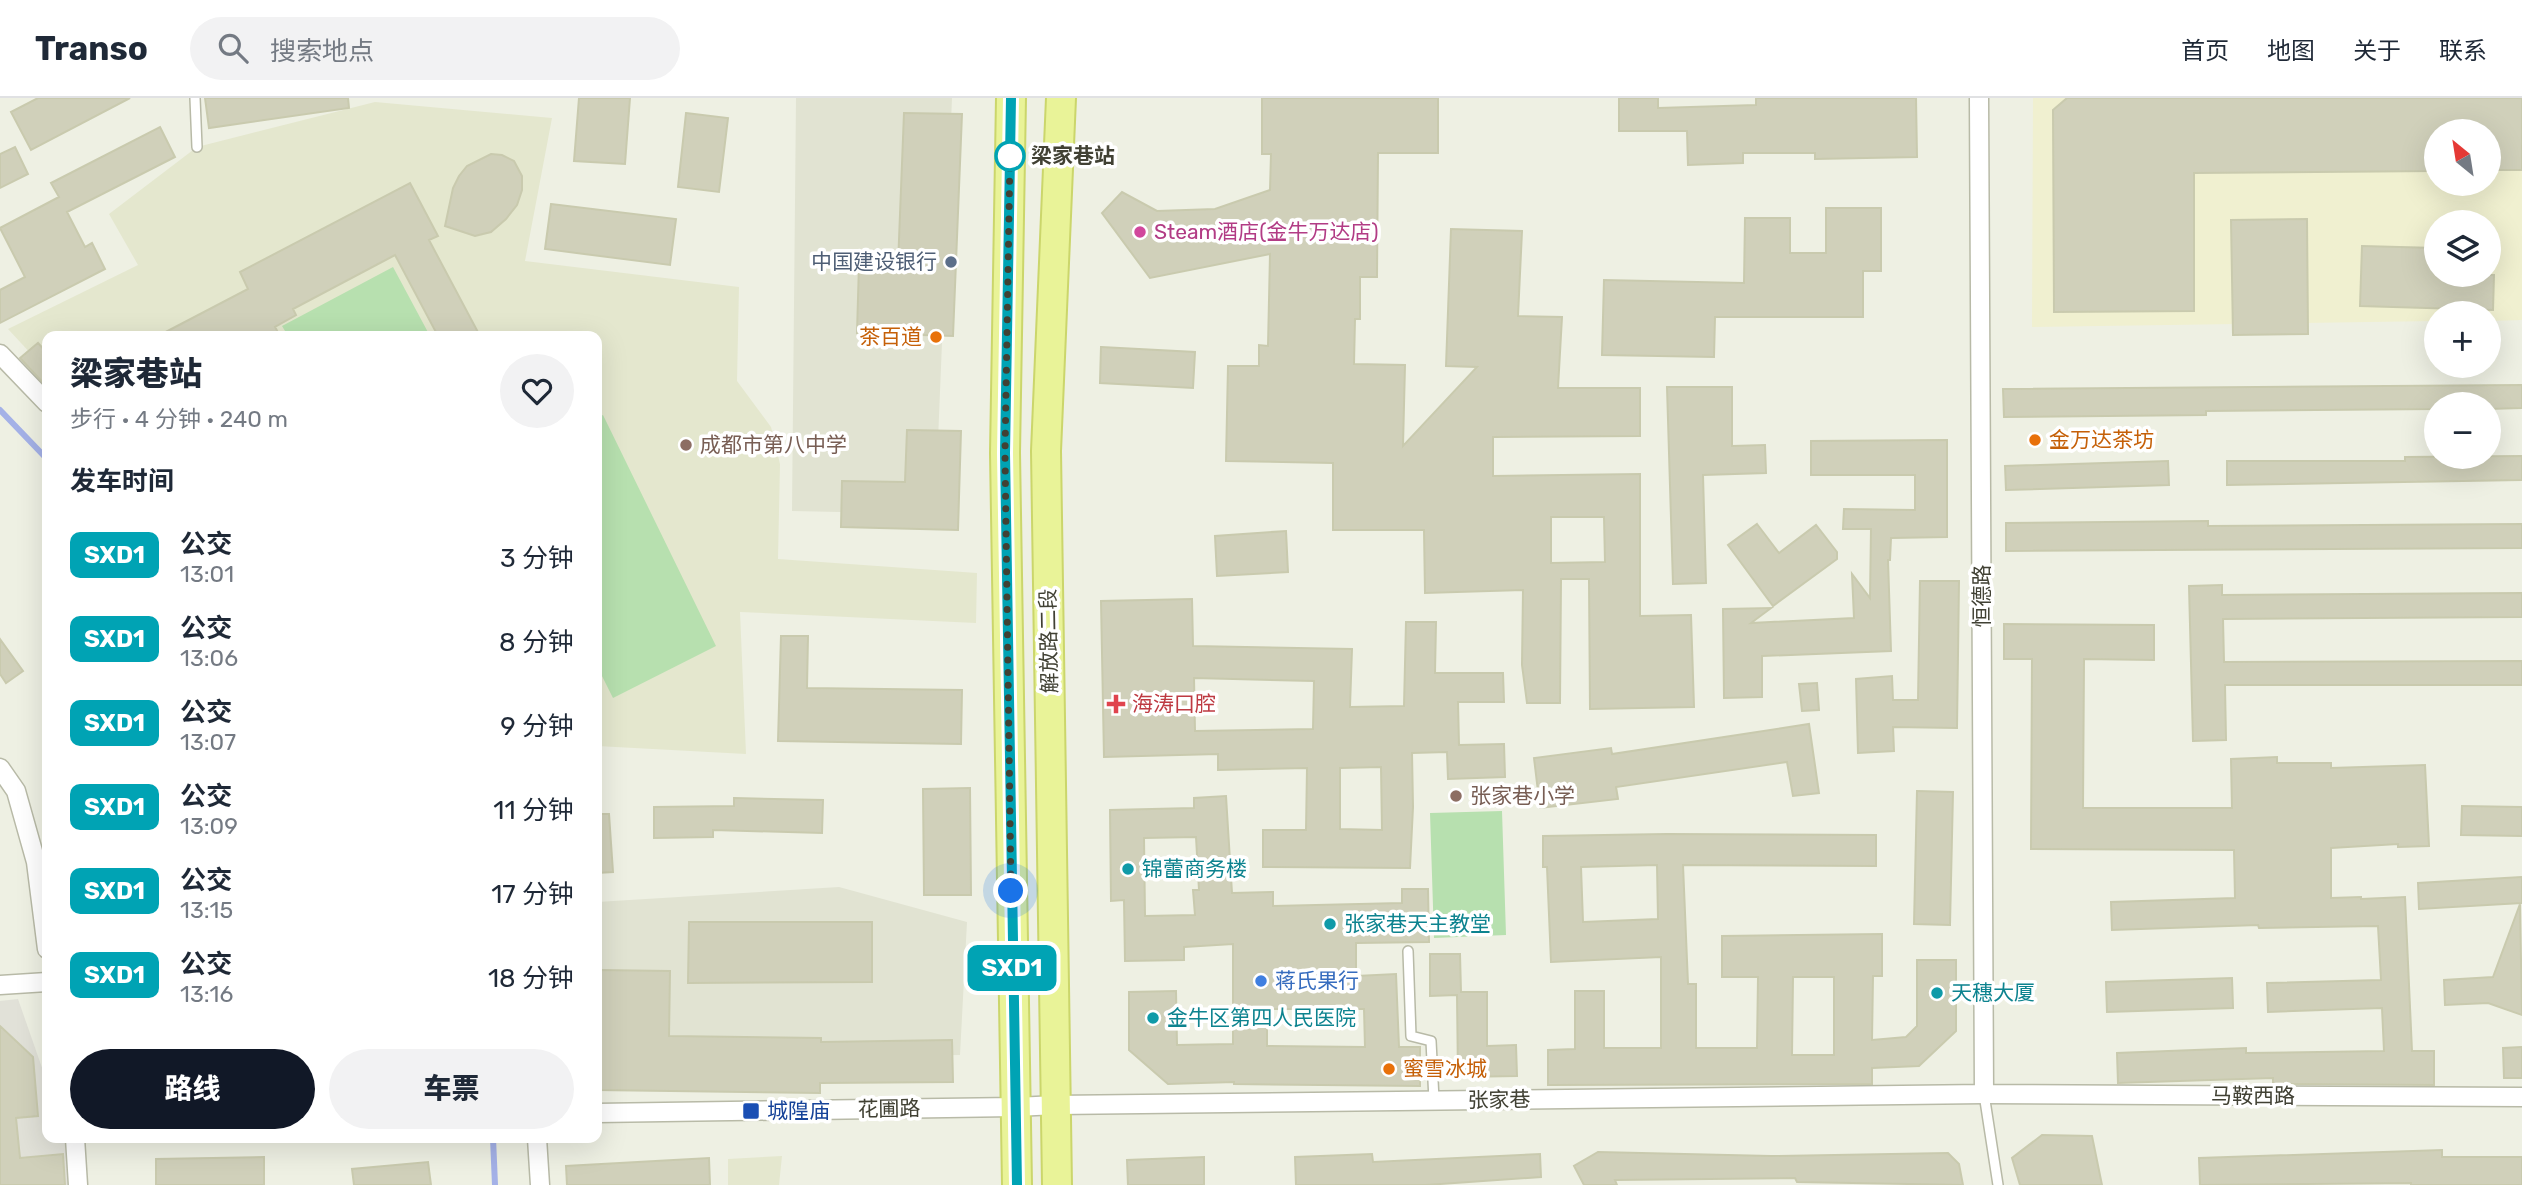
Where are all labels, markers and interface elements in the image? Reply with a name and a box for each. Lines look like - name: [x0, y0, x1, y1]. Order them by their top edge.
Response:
- search box: [190, 17, 680, 80]
- text: Transo: [35, 29, 148, 68]
- icon: search: [214, 29, 252, 67]
- text: 搜索地点: [270, 36, 374, 67]
- text: 首页: [2181, 37, 2229, 65]
- text: 地图: [2267, 37, 2315, 65]
- text: 关于: [2353, 37, 2401, 65]
- text: 联系: [2439, 37, 2487, 65]
- north arrow: [2424, 119, 2501, 196]
- map controls: [2424, 119, 2501, 469]
- marker: 梁家巷站: [995, 141, 1025, 171]
- place label: 梁家巷站: [1031, 143, 1115, 168]
- button: layers: [2424, 210, 2501, 287]
- place label: Steam酒店(金牛万达店): [1154, 219, 1379, 244]
- marker: Steam酒店(金牛万达店): [1132, 224, 1148, 240]
- place label: 中国建设银行: [811, 249, 937, 274]
- marker: 中国建设银行: [943, 254, 959, 270]
- button: +: [2424, 301, 2501, 378]
- place label: 茶百道: [859, 324, 922, 349]
- marker: 茶百道: [928, 329, 944, 345]
- text: 梁家巷站: [70, 354, 202, 393]
- button: heart: [500, 354, 574, 428]
- button: −: [2424, 392, 2501, 469]
- text: 步行 · 4 分钟 · 240 m: [70, 405, 288, 433]
- place label: 金万达茶坊: [2049, 427, 2154, 452]
- place label: 成都市第八中学: [700, 432, 847, 457]
- marker: 金万达茶坊: [2027, 432, 2043, 448]
- marker: 成都市第八中学: [678, 437, 694, 453]
- text: 发车时间: [70, 466, 174, 497]
- text: 公交: [180, 529, 232, 560]
- text: SXD1: [84, 541, 145, 569]
- text: 3 分钟: [500, 543, 574, 574]
- text: 13:01: [180, 560, 234, 588]
- street label: 恒德路: [1969, 565, 1994, 628]
- street label: 解放路二段: [1035, 588, 1062, 694]
- text: 公交: [180, 613, 232, 644]
- text: SXD1: [84, 625, 145, 653]
- text: 8 分钟: [499, 627, 574, 658]
- text: 13:06: [180, 644, 238, 672]
- place label: 海涛口腔: [1132, 691, 1216, 716]
- marker: 海涛口腔: [1106, 694, 1126, 714]
- text: 公交: [180, 697, 232, 728]
- text: SXD1: [84, 709, 145, 737]
- text: 9 分钟: [500, 711, 574, 742]
- text: 13:07: [180, 728, 236, 756]
- text: 公交: [180, 781, 232, 812]
- place label: 张家巷小学: [1470, 783, 1575, 808]
- marker: 张家巷小学: [1448, 788, 1464, 804]
- text: SXD1: [84, 793, 145, 821]
- text: 11 分钟: [493, 795, 574, 826]
- text: 13:09: [180, 812, 238, 840]
- place label: 锦蕾商务楼: [1142, 856, 1247, 881]
- marker: 锦蕾商务楼: [1120, 861, 1136, 877]
- text: 公交: [180, 865, 232, 896]
- your location: [993, 873, 1028, 908]
- text: SXD1: [84, 877, 145, 905]
- text: 17 分钟: [491, 879, 574, 910]
- text: 13:15: [180, 896, 233, 924]
- place label: 张家巷天主教堂: [1344, 911, 1491, 936]
- marker: 张家巷天主教堂: [1322, 916, 1338, 932]
- line badge: SXD1: [963, 945, 1061, 991]
- text: 公交: [180, 949, 232, 980]
- text: SXD1: [981, 954, 1043, 982]
- text: SXD1: [84, 961, 145, 989]
- text: 18 分钟: [488, 963, 574, 994]
- place label: 蒋氏果行: [1275, 968, 1359, 993]
- marker: 蒋氏果行: [1253, 973, 1269, 989]
- text: 13:16: [180, 980, 233, 1008]
- place label: 天穗大厦: [1951, 980, 2035, 1005]
- marker: 天穗大厦: [1929, 985, 1945, 1001]
- place label: 金牛区第四人民医院: [1167, 1005, 1356, 1030]
- marker: 金牛区第四人民医院: [1145, 1010, 1161, 1026]
- button: 路线: [70, 1049, 315, 1129]
- button: 车票: [329, 1049, 574, 1129]
- place label: 蜜雪冰城: [1403, 1056, 1487, 1081]
- marker: 蜜雪冰城: [1381, 1061, 1397, 1077]
- street label: 马鞍西路: [2211, 1083, 2295, 1108]
- street label: 张家巷: [1467, 1086, 1531, 1113]
- street label: 花圃路: [857, 1095, 921, 1122]
- place label: 城隍庙: [767, 1098, 830, 1123]
- marker: 城隍庙: [741, 1101, 761, 1121]

